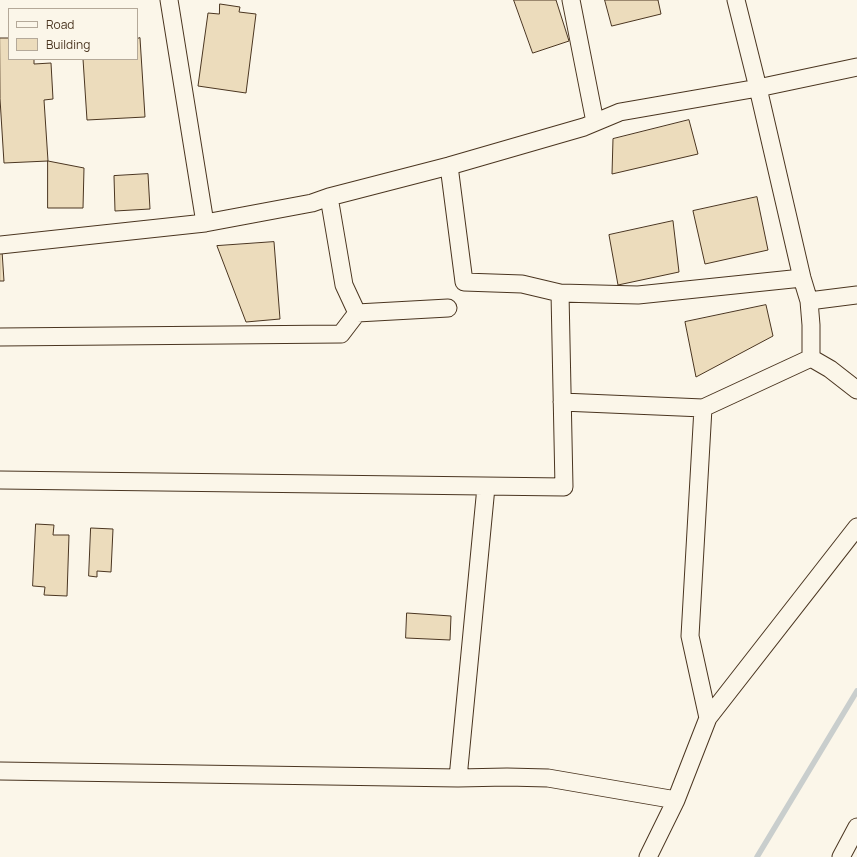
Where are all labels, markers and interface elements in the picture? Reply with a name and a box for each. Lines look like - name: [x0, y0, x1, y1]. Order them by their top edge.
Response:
- legend: [8, 8, 138, 60]
- text: Road: [46, 16, 74, 33]
- text: Building: [46, 36, 90, 53]

